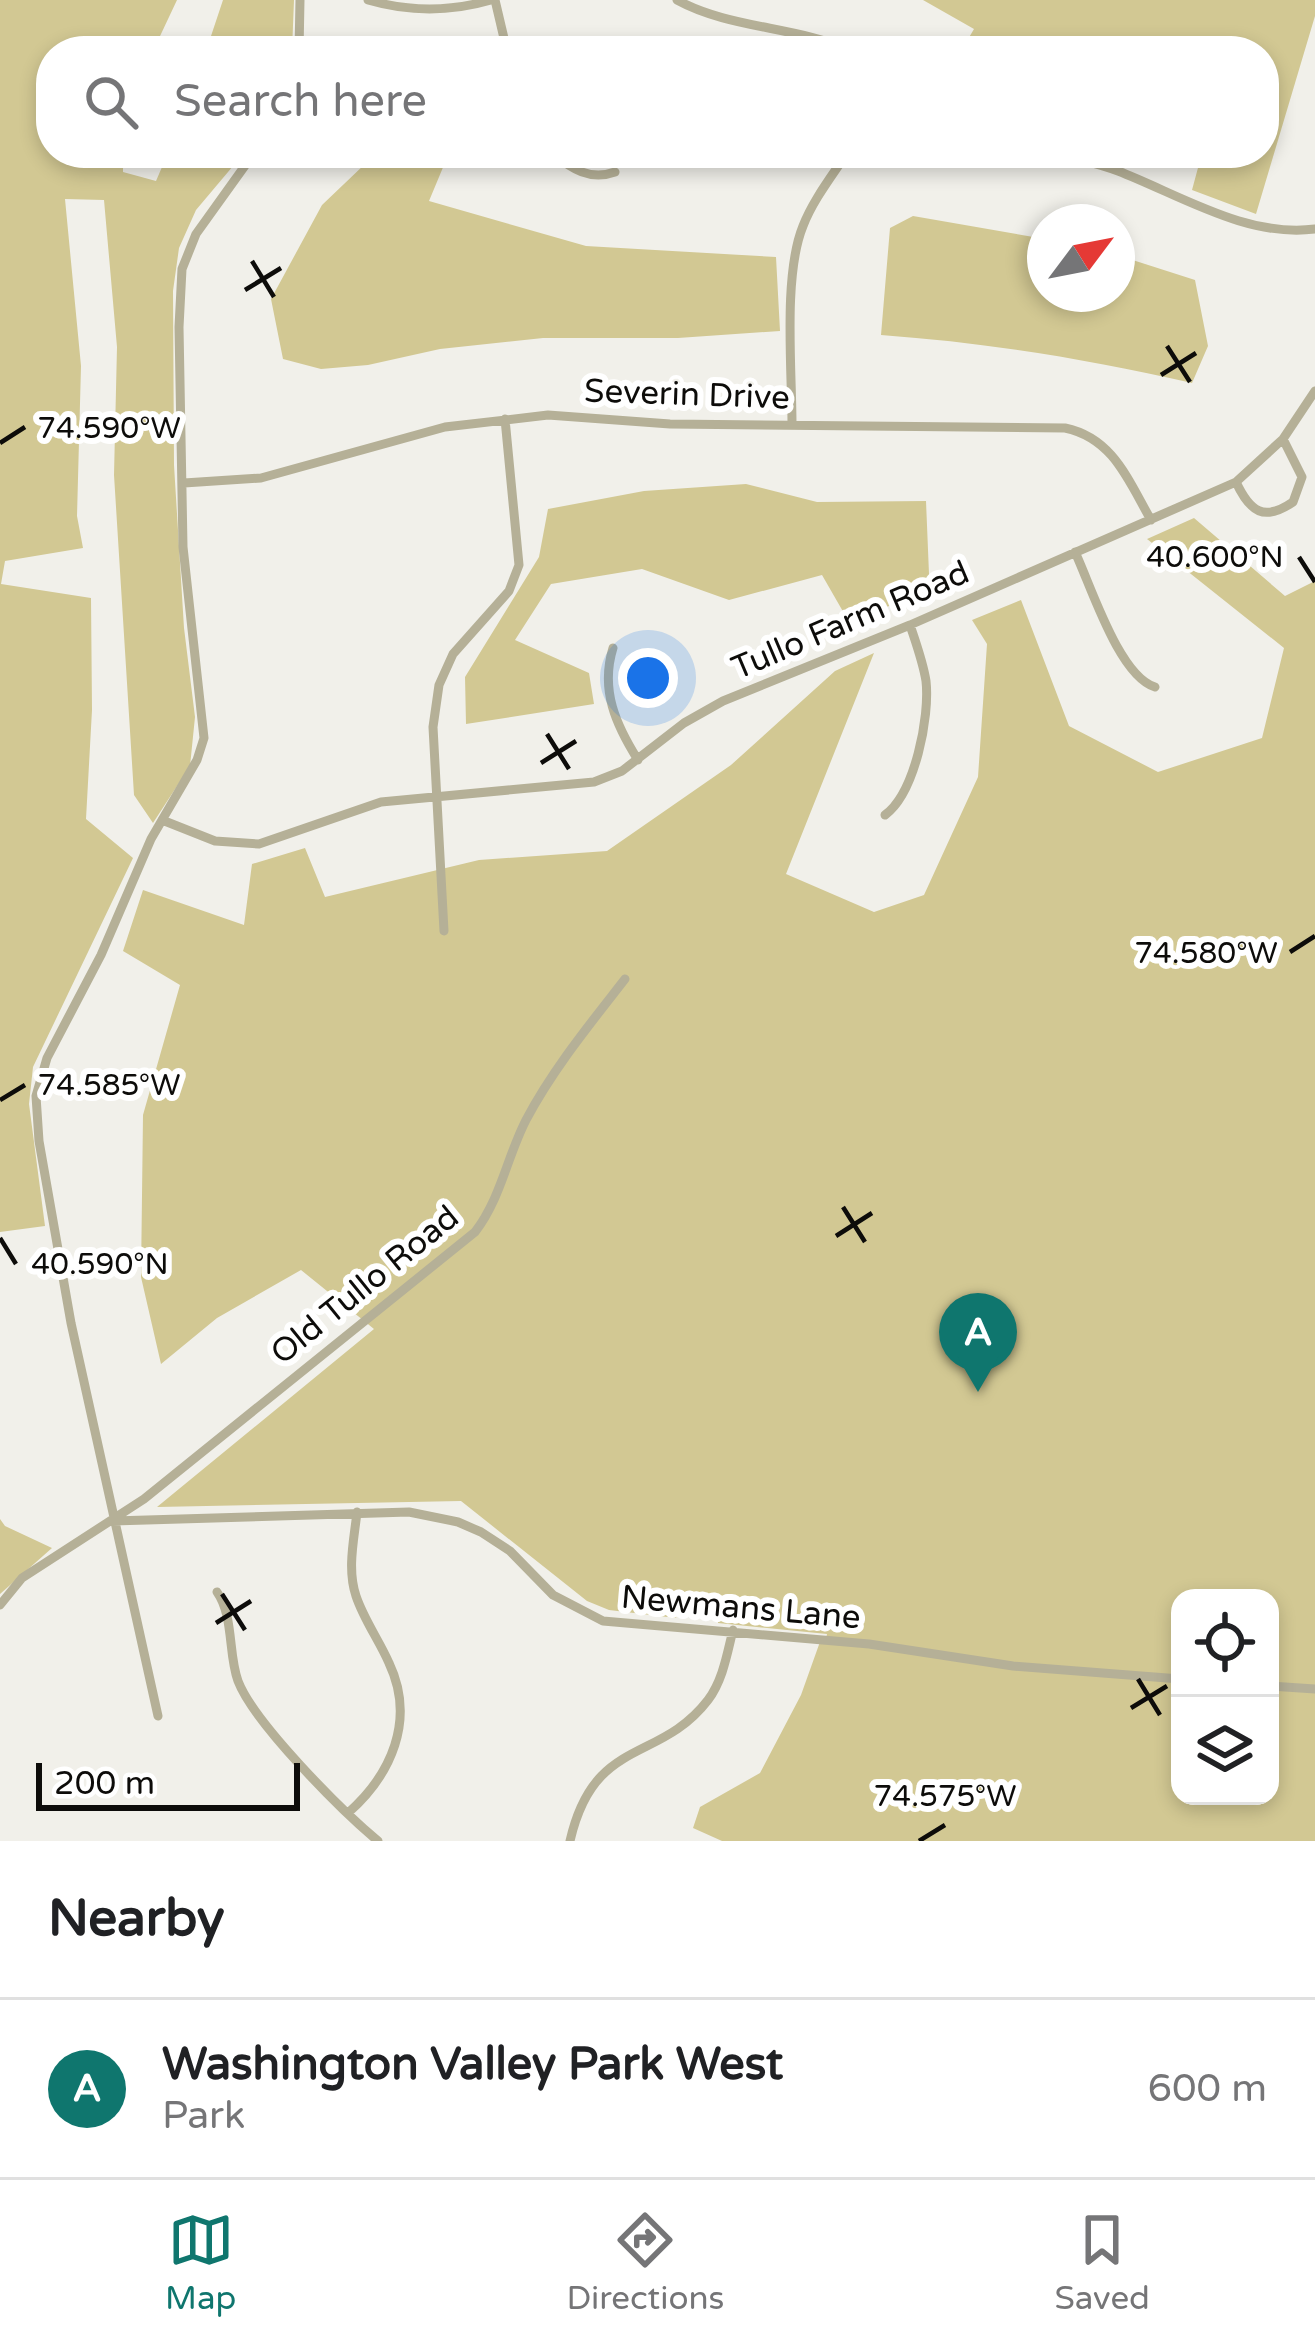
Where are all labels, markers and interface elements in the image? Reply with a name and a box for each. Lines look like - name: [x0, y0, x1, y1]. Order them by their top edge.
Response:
- search box: [36, 36, 1279, 168]
- icon: search: [78, 69, 144, 135]
- text: Search here: [174, 75, 427, 129]
- north arrow: [1027, 204, 1135, 312]
- street label: Severin Drive: [584, 371, 790, 418]
- text: 74.590°W: [37, 410, 181, 447]
- text: 40.600°N: [1146, 539, 1284, 576]
- street label: Tullo Farm Road: [726, 553, 975, 688]
- your location: [618, 648, 678, 708]
- text: 74.580°W: [1134, 935, 1278, 972]
- text: 74.585°W: [37, 1067, 181, 1104]
- street label: Old Tullo Road: [263, 1198, 467, 1373]
- text: 40.590°N: [31, 1246, 169, 1283]
- pin: A: [939, 1293, 1017, 1392]
- street label: Newmans Lane: [619, 1578, 862, 1637]
- map controls: [1171, 1589, 1279, 1805]
- button: locate: [1171, 1589, 1279, 1697]
- button: layers: [1171, 1697, 1279, 1805]
- scale bar: [36, 1757, 300, 1810]
- text: 200 m: [54, 1764, 155, 1803]
- text: 74.575°W: [873, 1778, 1017, 1815]
- text: Nearby: [48, 1888, 225, 1950]
- text: Washington Valley Park West: [162, 2038, 783, 2092]
- text: A: [72, 2065, 102, 2112]
- text: 600 m: [1148, 2065, 1267, 2112]
- text: Park: [162, 2092, 245, 2139]
- tab: Map: [165, 2207, 236, 2318]
- tab: Directions: [566, 2207, 724, 2318]
- tab: Saved: [1055, 2207, 1150, 2318]

